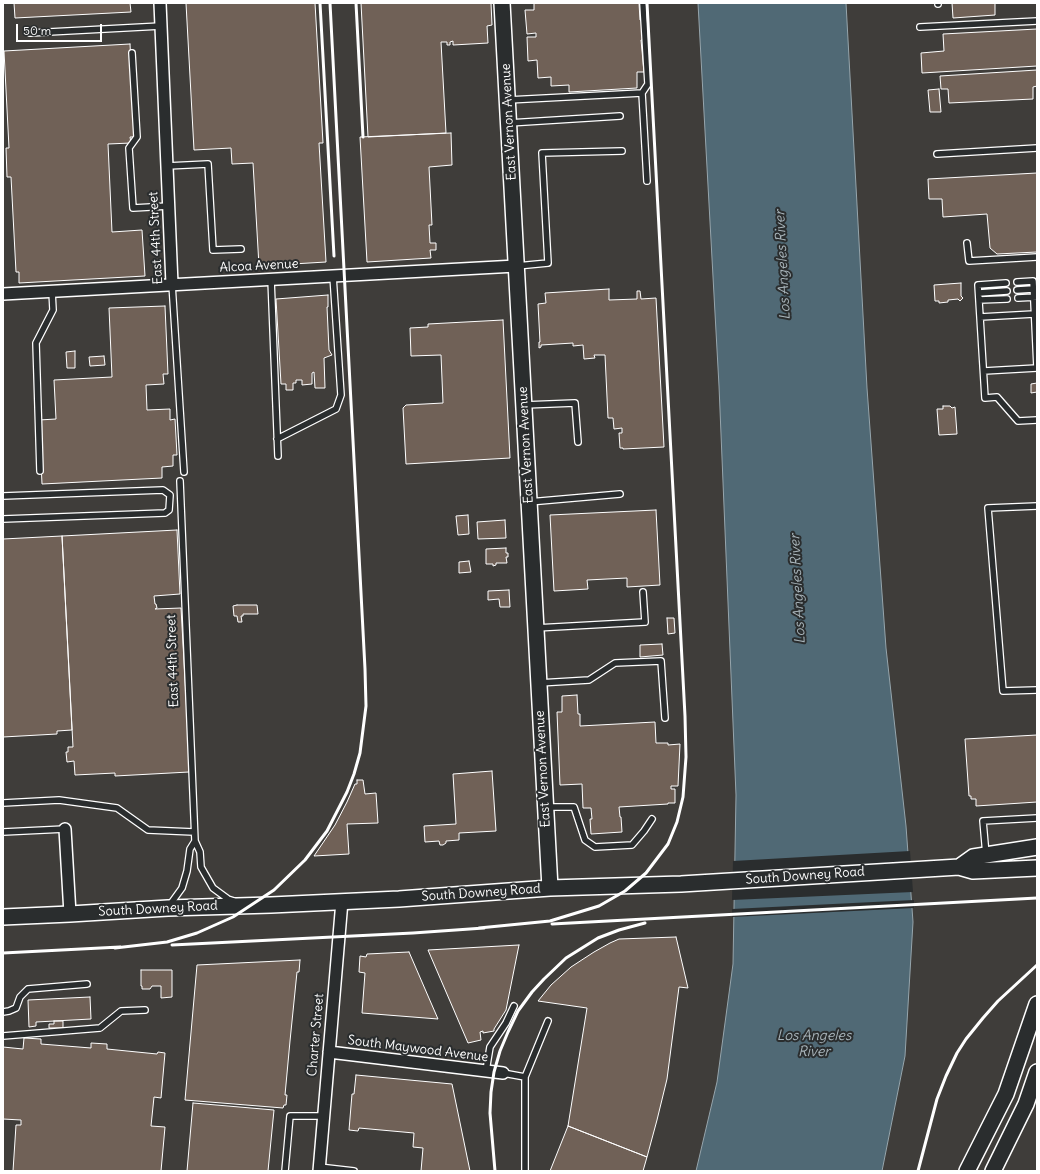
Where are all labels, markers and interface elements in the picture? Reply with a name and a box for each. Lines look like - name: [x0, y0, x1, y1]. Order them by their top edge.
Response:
- scale bar: [18, 16, 104, 42]
- text: 50 m: [23, 23, 51, 38]
- street label: East Vernon Avenue: [498, 63, 520, 181]
- street label: East 44th Street: [146, 191, 166, 285]
- water label: Los Angeles River: [772, 210, 794, 320]
- street label: Alcoa Avenue: [219, 256, 299, 276]
- street label: East Vernon Avenue: [515, 386, 537, 504]
- water label: Los Angeles River: [787, 534, 809, 644]
- street label: East 44th Street: [164, 614, 182, 708]
- street label: East Vernon Avenue: [532, 710, 554, 828]
- street label: South Downey Road: [745, 864, 865, 888]
- street label: South Downey Road: [421, 881, 541, 905]
- street label: South Downey Road: [98, 898, 218, 920]
- street label: Charter Street: [305, 993, 327, 1077]
- water label: Los Angeles River: [777, 1028, 851, 1060]
- street label: South Maywood Avenue: [347, 1033, 489, 1065]

